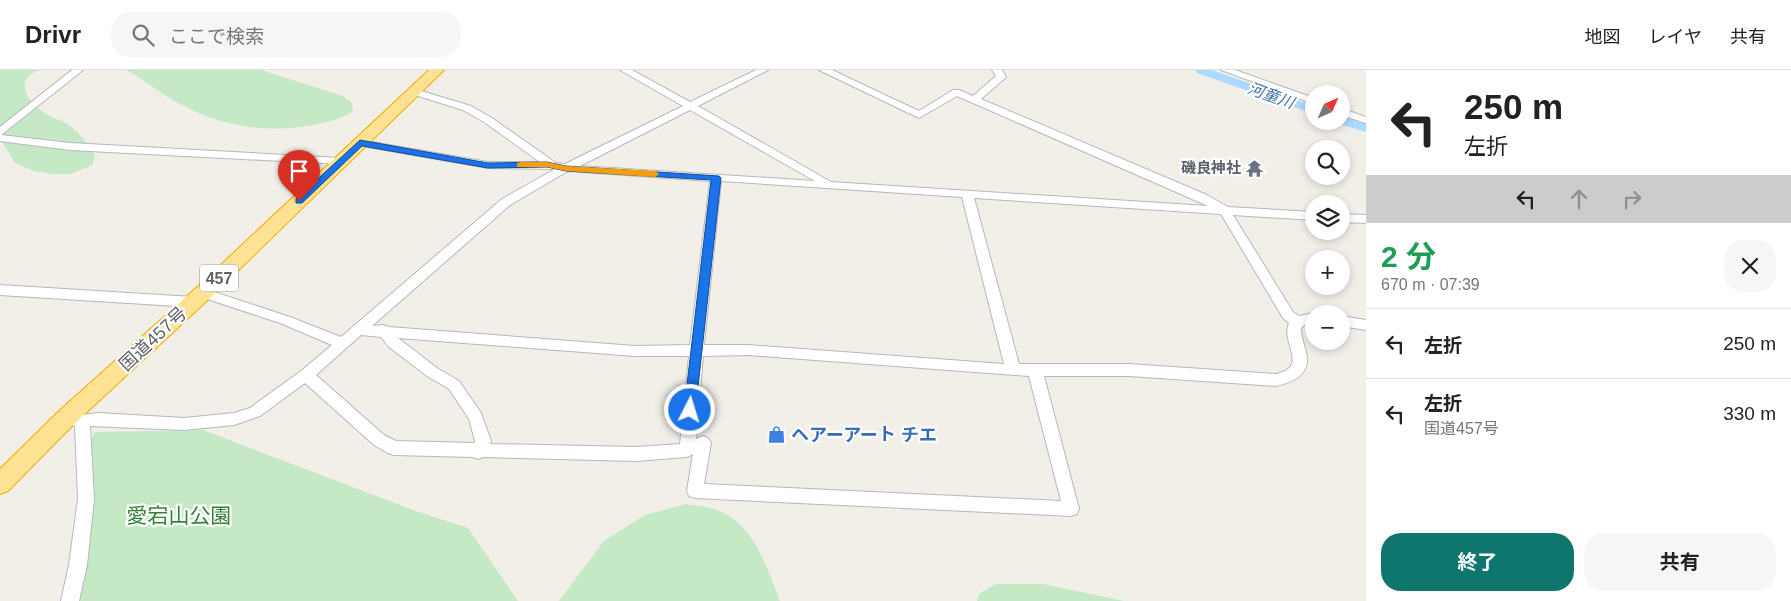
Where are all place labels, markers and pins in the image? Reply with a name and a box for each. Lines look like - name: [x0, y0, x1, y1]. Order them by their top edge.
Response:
- pin: [278, 150, 320, 201]
- temple icon: 磯良神社: [1245, 158, 1265, 178]
- place label: 磯良神社: [1181, 159, 1241, 176]
- shop icon: ヘアーアート チエ: [767, 425, 787, 445]
- place label: ヘアーアート チエ: [791, 425, 937, 445]

